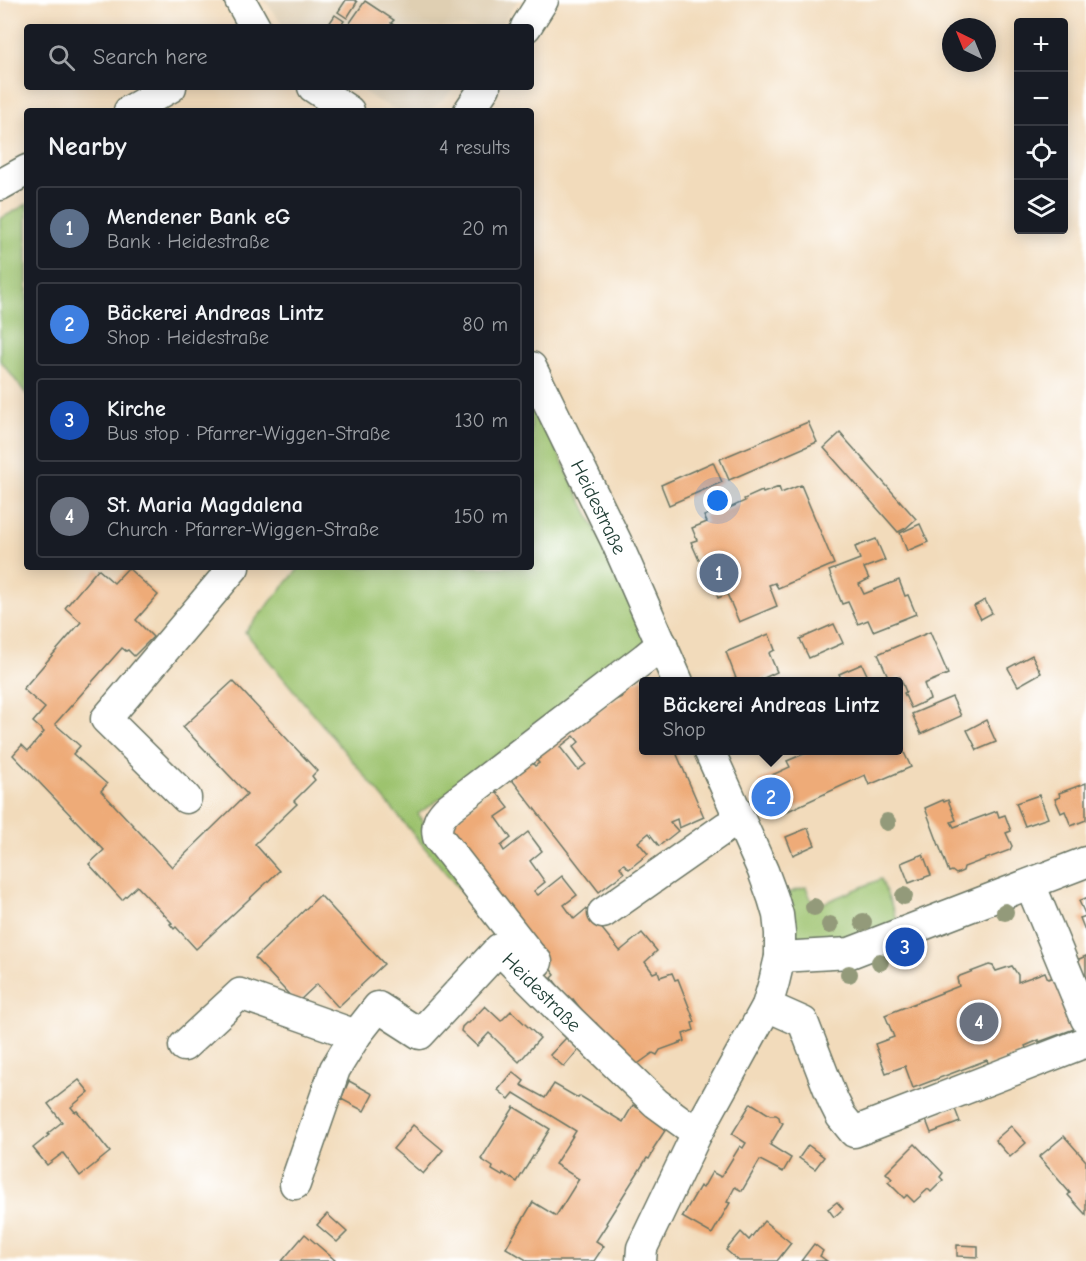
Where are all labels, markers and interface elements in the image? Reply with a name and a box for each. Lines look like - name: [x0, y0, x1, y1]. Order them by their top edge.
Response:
- north arrow: [942, 18, 996, 72]
- map controls: [1014, 18, 1068, 234]
- button: +: [1014, 18, 1068, 72]
- search box: [24, 24, 534, 90]
- icon: search: [45, 41, 78, 74]
- text: Search here: [93, 44, 208, 70]
- button: −: [1014, 72, 1068, 126]
- button: locate: [1014, 126, 1068, 180]
- text: Nearby: [48, 132, 127, 162]
- text: 4 results: [439, 136, 510, 159]
- button: layers: [1014, 180, 1068, 234]
- text: Mendener Bank eG: [107, 204, 291, 230]
- text: 1: [66, 217, 73, 240]
- text: 20 m: [462, 217, 508, 240]
- text: Bank · Heidestraße: [107, 230, 269, 253]
- text: Bäckerei Andreas Lintz: [107, 300, 324, 326]
- text: 2: [65, 313, 74, 336]
- text: 80 m: [462, 313, 508, 336]
- text: Shop · Heidestraße: [107, 326, 269, 349]
- text: Kirche: [107, 396, 166, 422]
- text: 3: [65, 409, 74, 432]
- text: 130 m: [455, 409, 508, 432]
- text: Bus stop · Pfarrer-Wiggen-Straße: [107, 422, 390, 445]
- street label: Heidestraße: [566, 456, 631, 558]
- your location: [703, 486, 732, 515]
- text: St. Maria Magdalena: [107, 492, 303, 518]
- text: 4: [65, 505, 74, 528]
- text: 150 m: [454, 505, 508, 528]
- text: Church · Pfarrer-Wiggen-Straße: [107, 518, 379, 541]
- pin: 1: [700, 550, 738, 596]
- popup: [639, 677, 903, 755]
- text: Bäckerei Andreas Lintz: [663, 692, 879, 718]
- text: Shop: [663, 718, 706, 741]
- pin: 2: [752, 774, 790, 820]
- pin: 3: [886, 924, 924, 970]
- street label: Heidestraße: [497, 948, 586, 1037]
- pin: 4: [960, 1000, 998, 1044]

